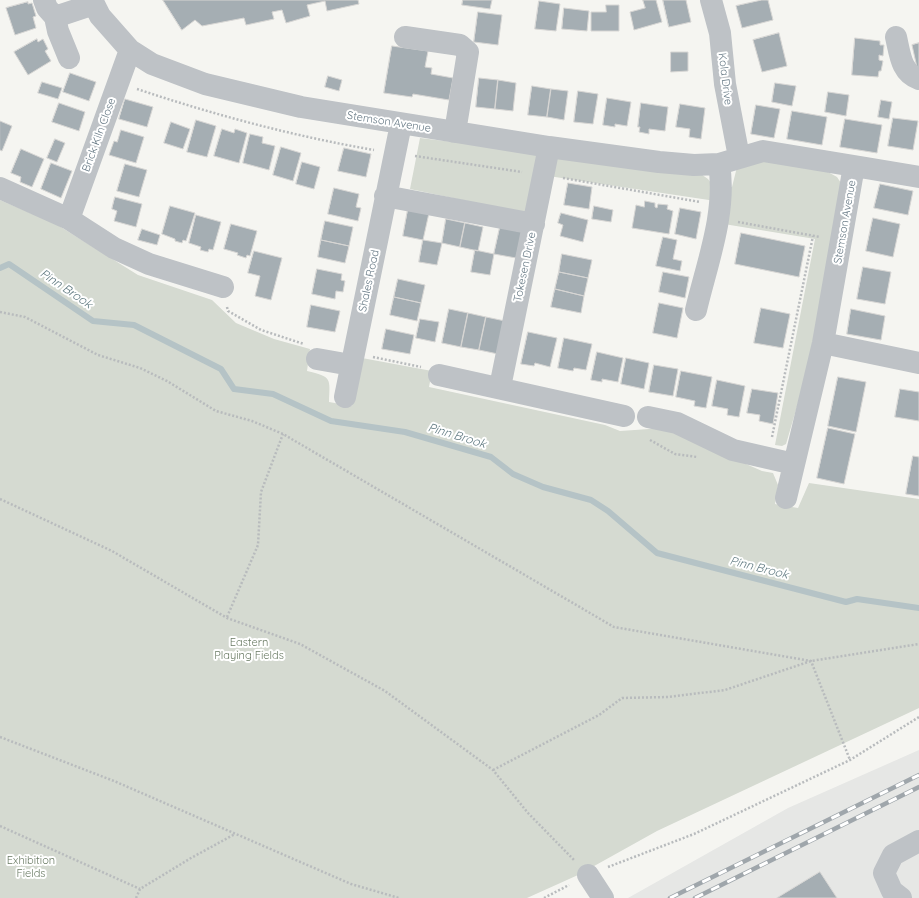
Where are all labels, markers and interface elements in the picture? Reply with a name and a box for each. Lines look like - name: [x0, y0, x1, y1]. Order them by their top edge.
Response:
- street label: Kola Drive: [715, 52, 735, 106]
- street label: Brick Kiln Close: [80, 96, 118, 174]
- street label: Stemson Avenue: [346, 109, 432, 135]
- street label: Stemson Avenue: [831, 179, 859, 265]
- street label: Tokesen Drive: [511, 231, 539, 303]
- street label: Shales Road: [356, 249, 382, 313]
- water label: Pinn Brook: [37, 266, 95, 312]
- water label: Pinn Brook: [426, 420, 488, 452]
- water label: Pinn Brook: [728, 554, 790, 582]
- park label: Eastern Playing Fields: [214, 636, 284, 662]
- park label: Exhibition Fields: [7, 854, 55, 880]

